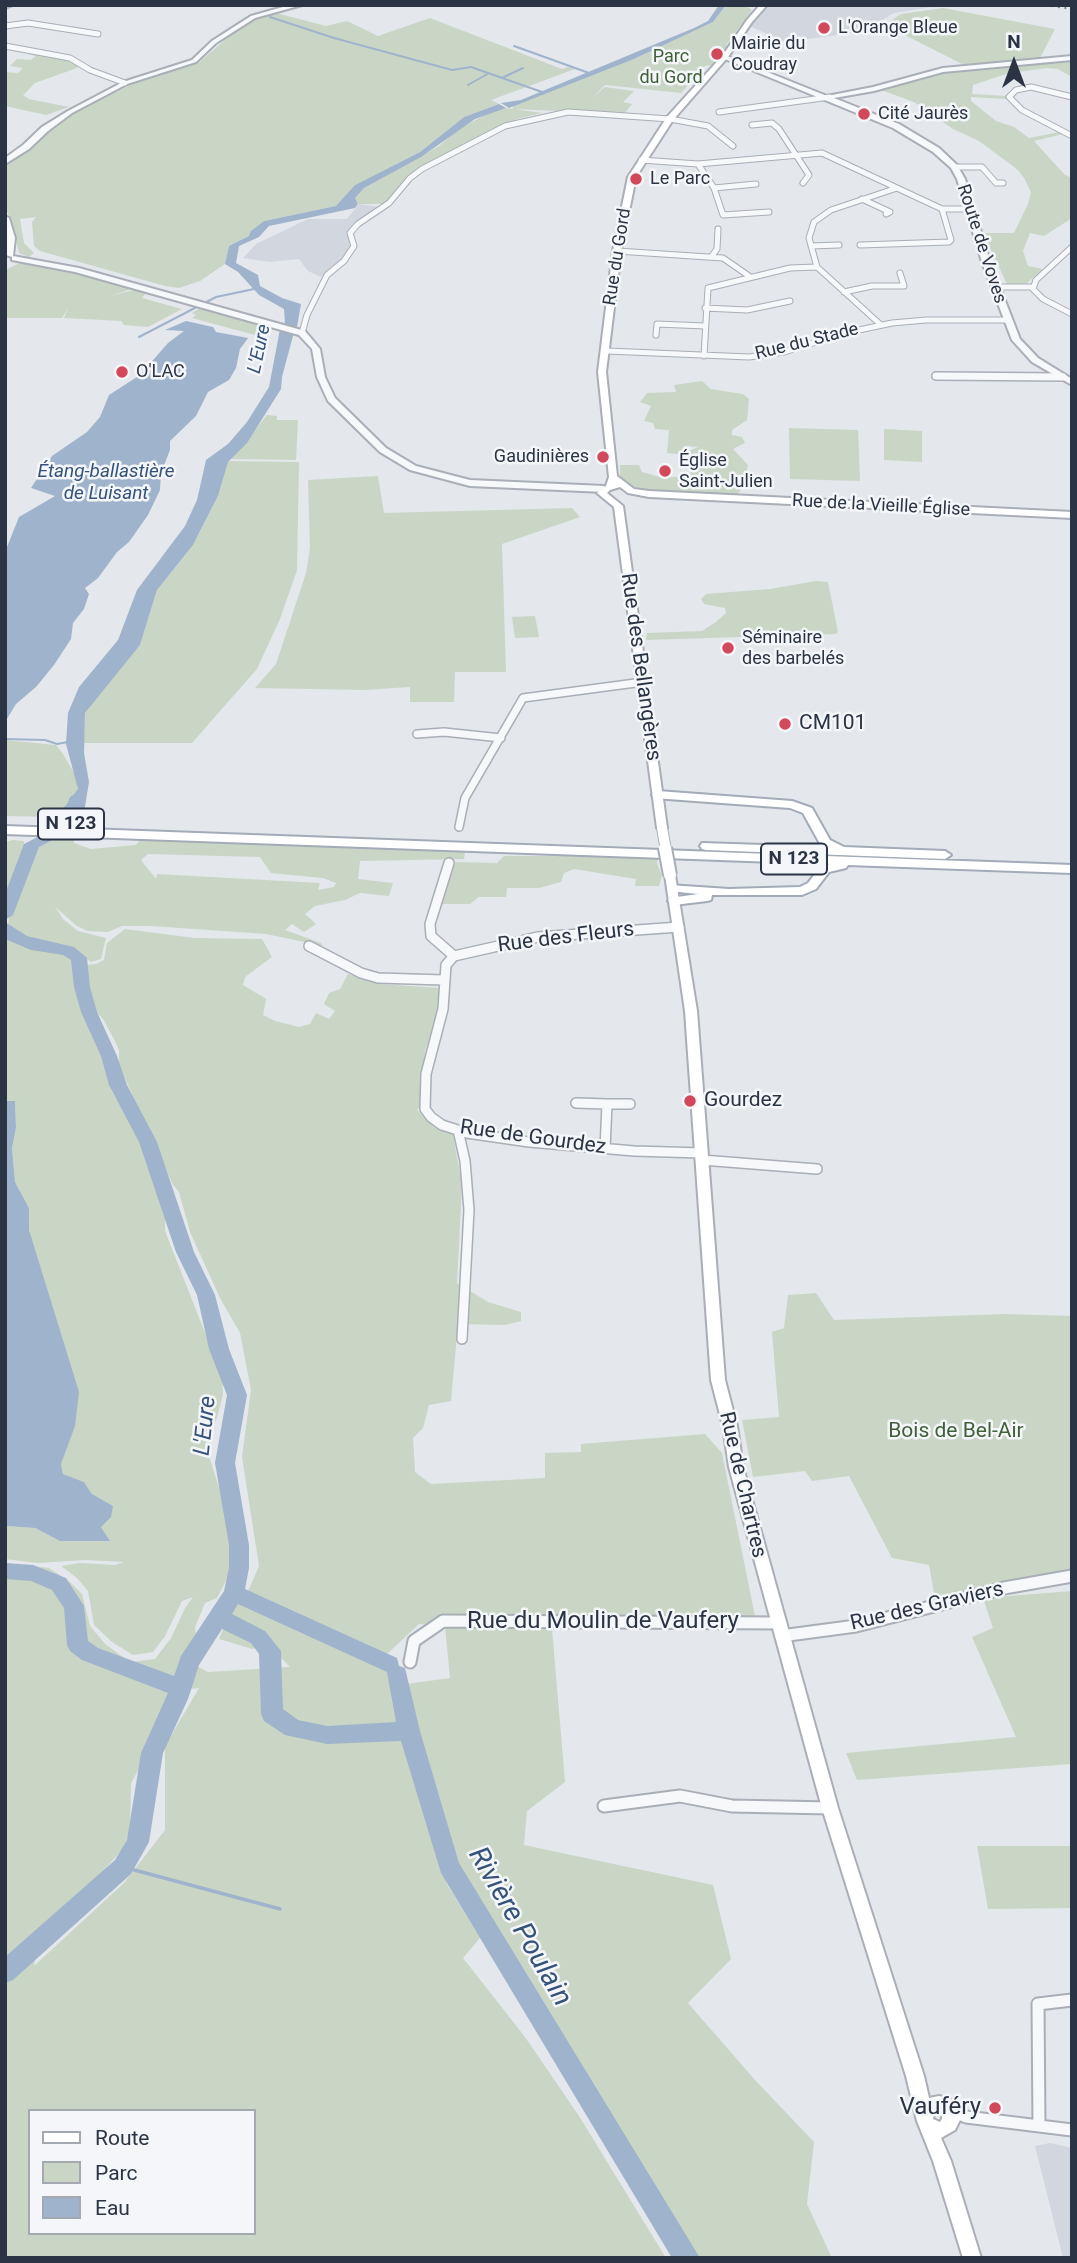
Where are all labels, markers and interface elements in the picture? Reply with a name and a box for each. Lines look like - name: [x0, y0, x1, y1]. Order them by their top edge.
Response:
- place label: L'Orange Bleue: [838, 17, 957, 39]
- marker: L'Orange Bleue: [816, 20, 832, 36]
- north arrow: [979, 28, 1049, 98]
- text: N: [1007, 30, 1021, 53]
- place label: Mairie du Coudray: [731, 33, 805, 76]
- park label: Parc du Gord: [639, 46, 703, 88]
- marker: Mairie du Coudray: [709, 46, 725, 62]
- place label: Cité Jaurès: [878, 103, 968, 125]
- marker: Cité Jaurès: [856, 106, 872, 122]
- place label: Le Parc: [650, 168, 710, 190]
- marker: Le Parc: [628, 171, 644, 187]
- street label: Route de Voves: [952, 182, 1010, 306]
- street label: Rue du Gord: [600, 207, 636, 307]
- street label: Rue du Stade: [753, 319, 861, 365]
- water label: L'Eure: [244, 322, 276, 376]
- place label: O'LAC: [136, 361, 185, 383]
- marker: O'LAC: [114, 364, 130, 380]
- place label: Gaudinières: [494, 446, 589, 468]
- marker: Gaudinières: [595, 449, 611, 465]
- place label: Église Saint-Julien: [679, 450, 773, 492]
- water label: Étang-ballastière de Luisant: [37, 461, 175, 505]
- marker: Église Saint-Julien: [657, 463, 673, 479]
- street label: Rue de la Vieille Église: [792, 491, 970, 521]
- street label: Rue des Bellangères: [614, 572, 666, 762]
- place label: Séminaire des barbelés: [742, 627, 844, 670]
- marker: Séminaire des barbelés: [720, 640, 736, 656]
- place label: CM101: [799, 711, 866, 737]
- marker: CM101: [777, 716, 793, 732]
- road number: N 123: [38, 808, 104, 839]
- road number: N 123: [761, 844, 827, 874]
- street label: Rue des Fleurs: [496, 917, 636, 959]
- place label: Gourdez: [704, 1088, 782, 1114]
- marker: Gourdez: [682, 1093, 698, 1109]
- street label: Rue de Gourdez: [458, 1115, 608, 1161]
- water label: L'Eure: [189, 1395, 223, 1457]
- street label: Rue de Chartres: [713, 1410, 771, 1560]
- park label: Bois de Bel-Air: [888, 1419, 1024, 1445]
- street label: Rue des Graviers: [848, 1577, 1006, 1637]
- street label: Rue du Moulin de Vaufery: [467, 1608, 739, 1636]
- water label: Rivière Poulain: [460, 1841, 578, 2013]
- place label: Vauféry: [899, 2094, 981, 2122]
- marker: Vauféry: [987, 2100, 1003, 2116]
- legend: [28, 2109, 256, 2235]
- text: Route: [95, 2126, 150, 2150]
- text: Parc: [95, 2161, 137, 2185]
- text: Eau: [95, 2196, 130, 2220]

